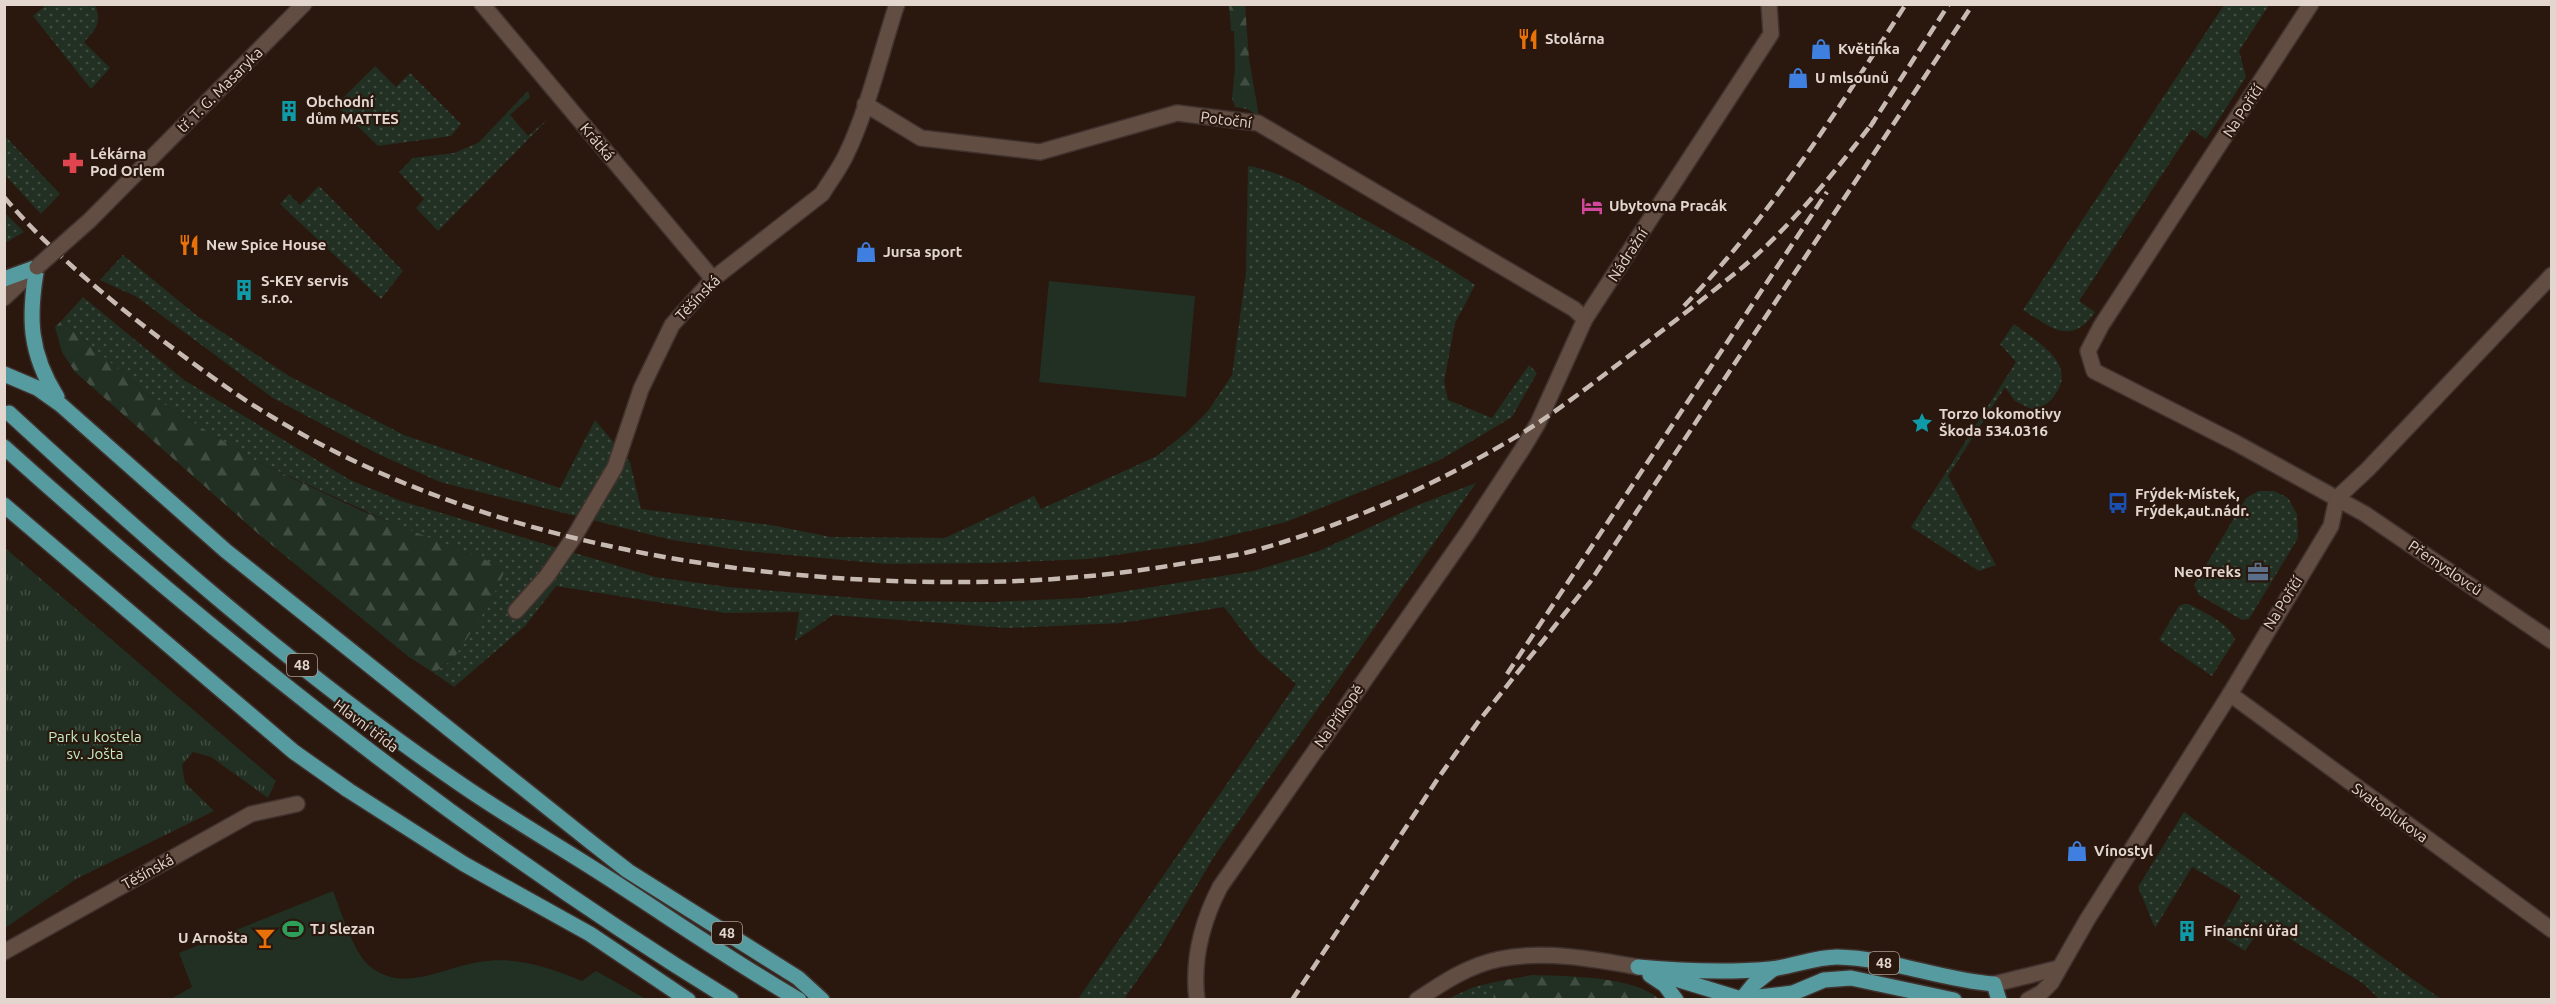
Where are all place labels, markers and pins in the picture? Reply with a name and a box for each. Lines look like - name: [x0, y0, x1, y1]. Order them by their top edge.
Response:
- restaurant icon: Stolárna: [1516, 27, 1540, 51]
- place label: Stolárna: [1545, 30, 1605, 47]
- shop icon: Květinka: [1809, 37, 1833, 61]
- place label: Květinka: [1838, 40, 1900, 57]
- shop icon: U mlsounů: [1786, 66, 1810, 90]
- place label: U mlsounů: [1815, 69, 1889, 86]
- place label: Obchodní dům MATTES: [306, 93, 399, 127]
- building icon: Obchodní dům MATTES: [277, 99, 301, 123]
- place label: Lékárna Pod Orlem: [90, 145, 165, 179]
- pharmacy icon: Lékárna Pod Orlem: [61, 151, 85, 175]
- hotel icon: Ubytovna Pracák: [1580, 194, 1604, 218]
- place label: Ubytovna Pracák: [1609, 197, 1728, 214]
- restaurant icon: New Spice House: [177, 233, 201, 257]
- place label: New Spice House: [206, 236, 326, 253]
- shop icon: Jursa sport: [854, 240, 878, 264]
- place label: Jursa sport: [883, 243, 963, 260]
- place label: S-KEY servis s.r.o.: [261, 272, 349, 306]
- building icon: S-KEY servis s.r.o.: [232, 278, 256, 302]
- place label: Torzo lokomotivy Škoda 534.0316: [1939, 405, 2061, 439]
- place icon: Torzo lokomotivy Škoda 534.0316: [1910, 411, 1934, 435]
- place label: Frýdek-Místek, Frýdek,aut.nádr.: [2135, 485, 2250, 519]
- bus stop icon: Frýdek-Místek, Frýdek,aut.nádr.: [2106, 491, 2130, 515]
- office icon: NeoTreks: [2246, 560, 2270, 584]
- place label: NeoTreks: [2174, 563, 2241, 580]
- shop icon: Vínostyl: [2065, 839, 2089, 863]
- place label: Vínostyl: [2094, 842, 2154, 859]
- sports icon: TJ Slezan: [281, 917, 305, 941]
- building icon: Finanční úřad: [2175, 919, 2199, 943]
- place label: TJ Slezan: [310, 920, 375, 937]
- place label: Finanční úřad: [2204, 922, 2298, 939]
- bar icon: U Arnošta: [253, 926, 277, 950]
- place label: U Arnošta: [178, 929, 248, 946]

